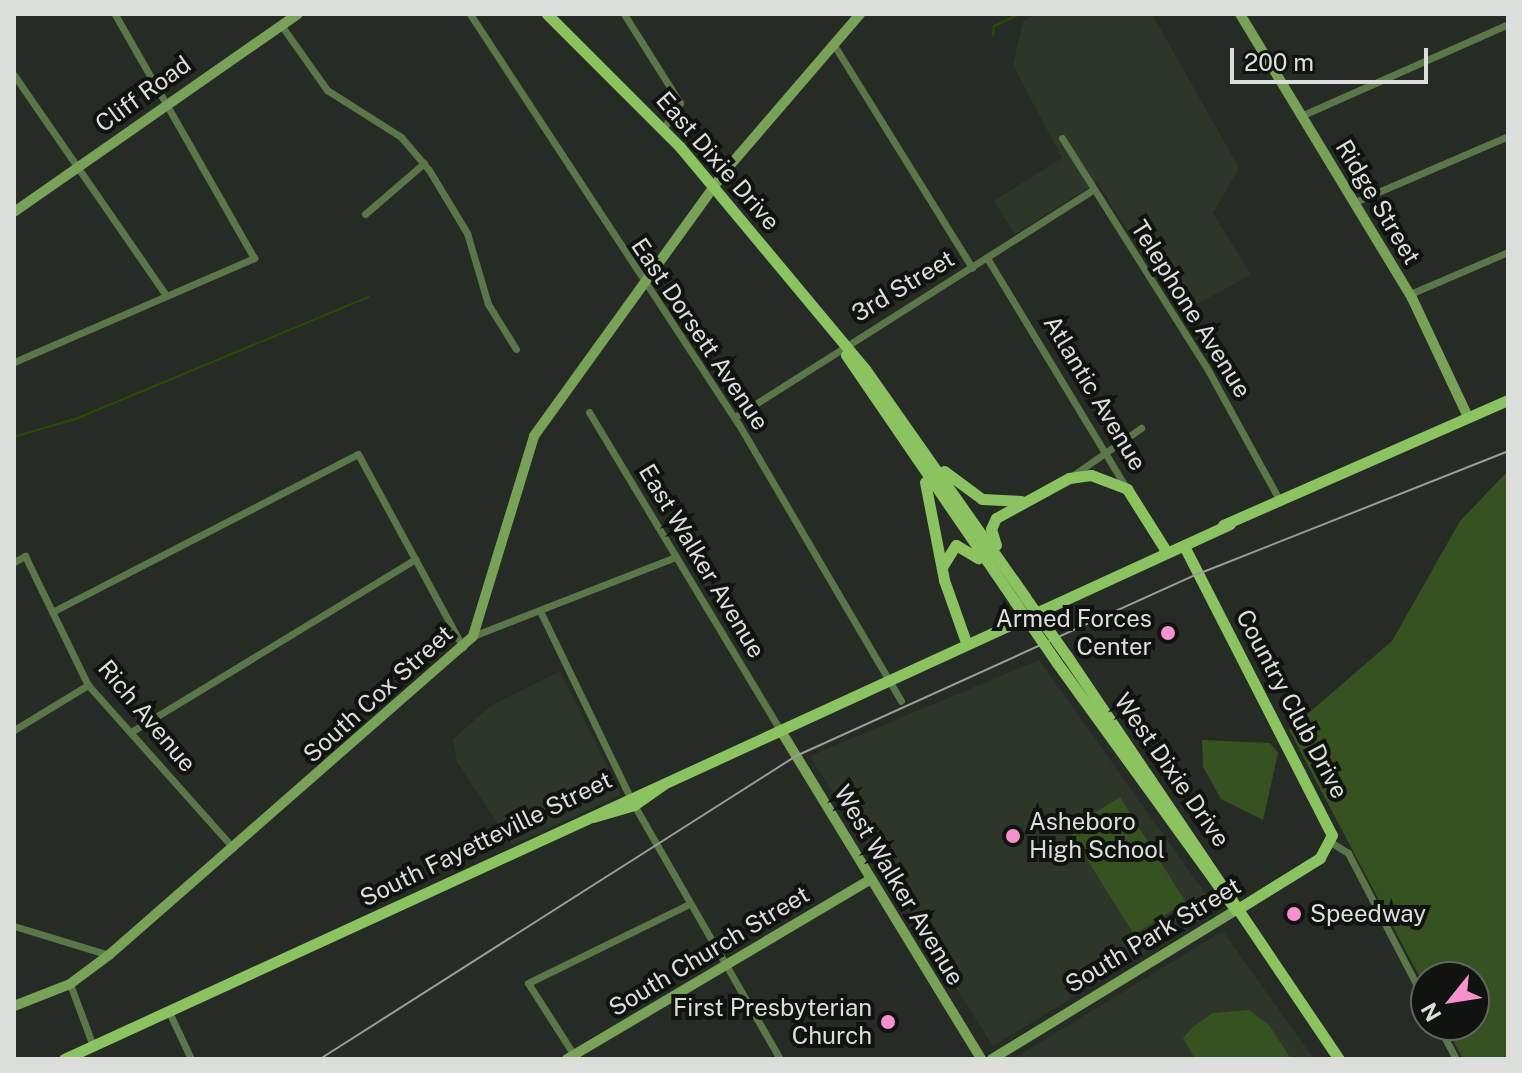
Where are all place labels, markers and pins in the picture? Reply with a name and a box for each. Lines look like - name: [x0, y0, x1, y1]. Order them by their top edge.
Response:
- place label: Armed Forces Center: [996, 605, 1152, 661]
- marker: Armed Forces Center: [1159, 624, 1177, 642]
- place label: Asheboro High School: [1029, 808, 1165, 864]
- marker: Asheboro High School: [1004, 827, 1022, 845]
- place label: Speedway: [1310, 900, 1426, 928]
- marker: Speedway: [1285, 905, 1303, 923]
- place label: First Presbyterian Church: [673, 994, 872, 1050]
- marker: First Presbyterian Church: [879, 1013, 897, 1031]

